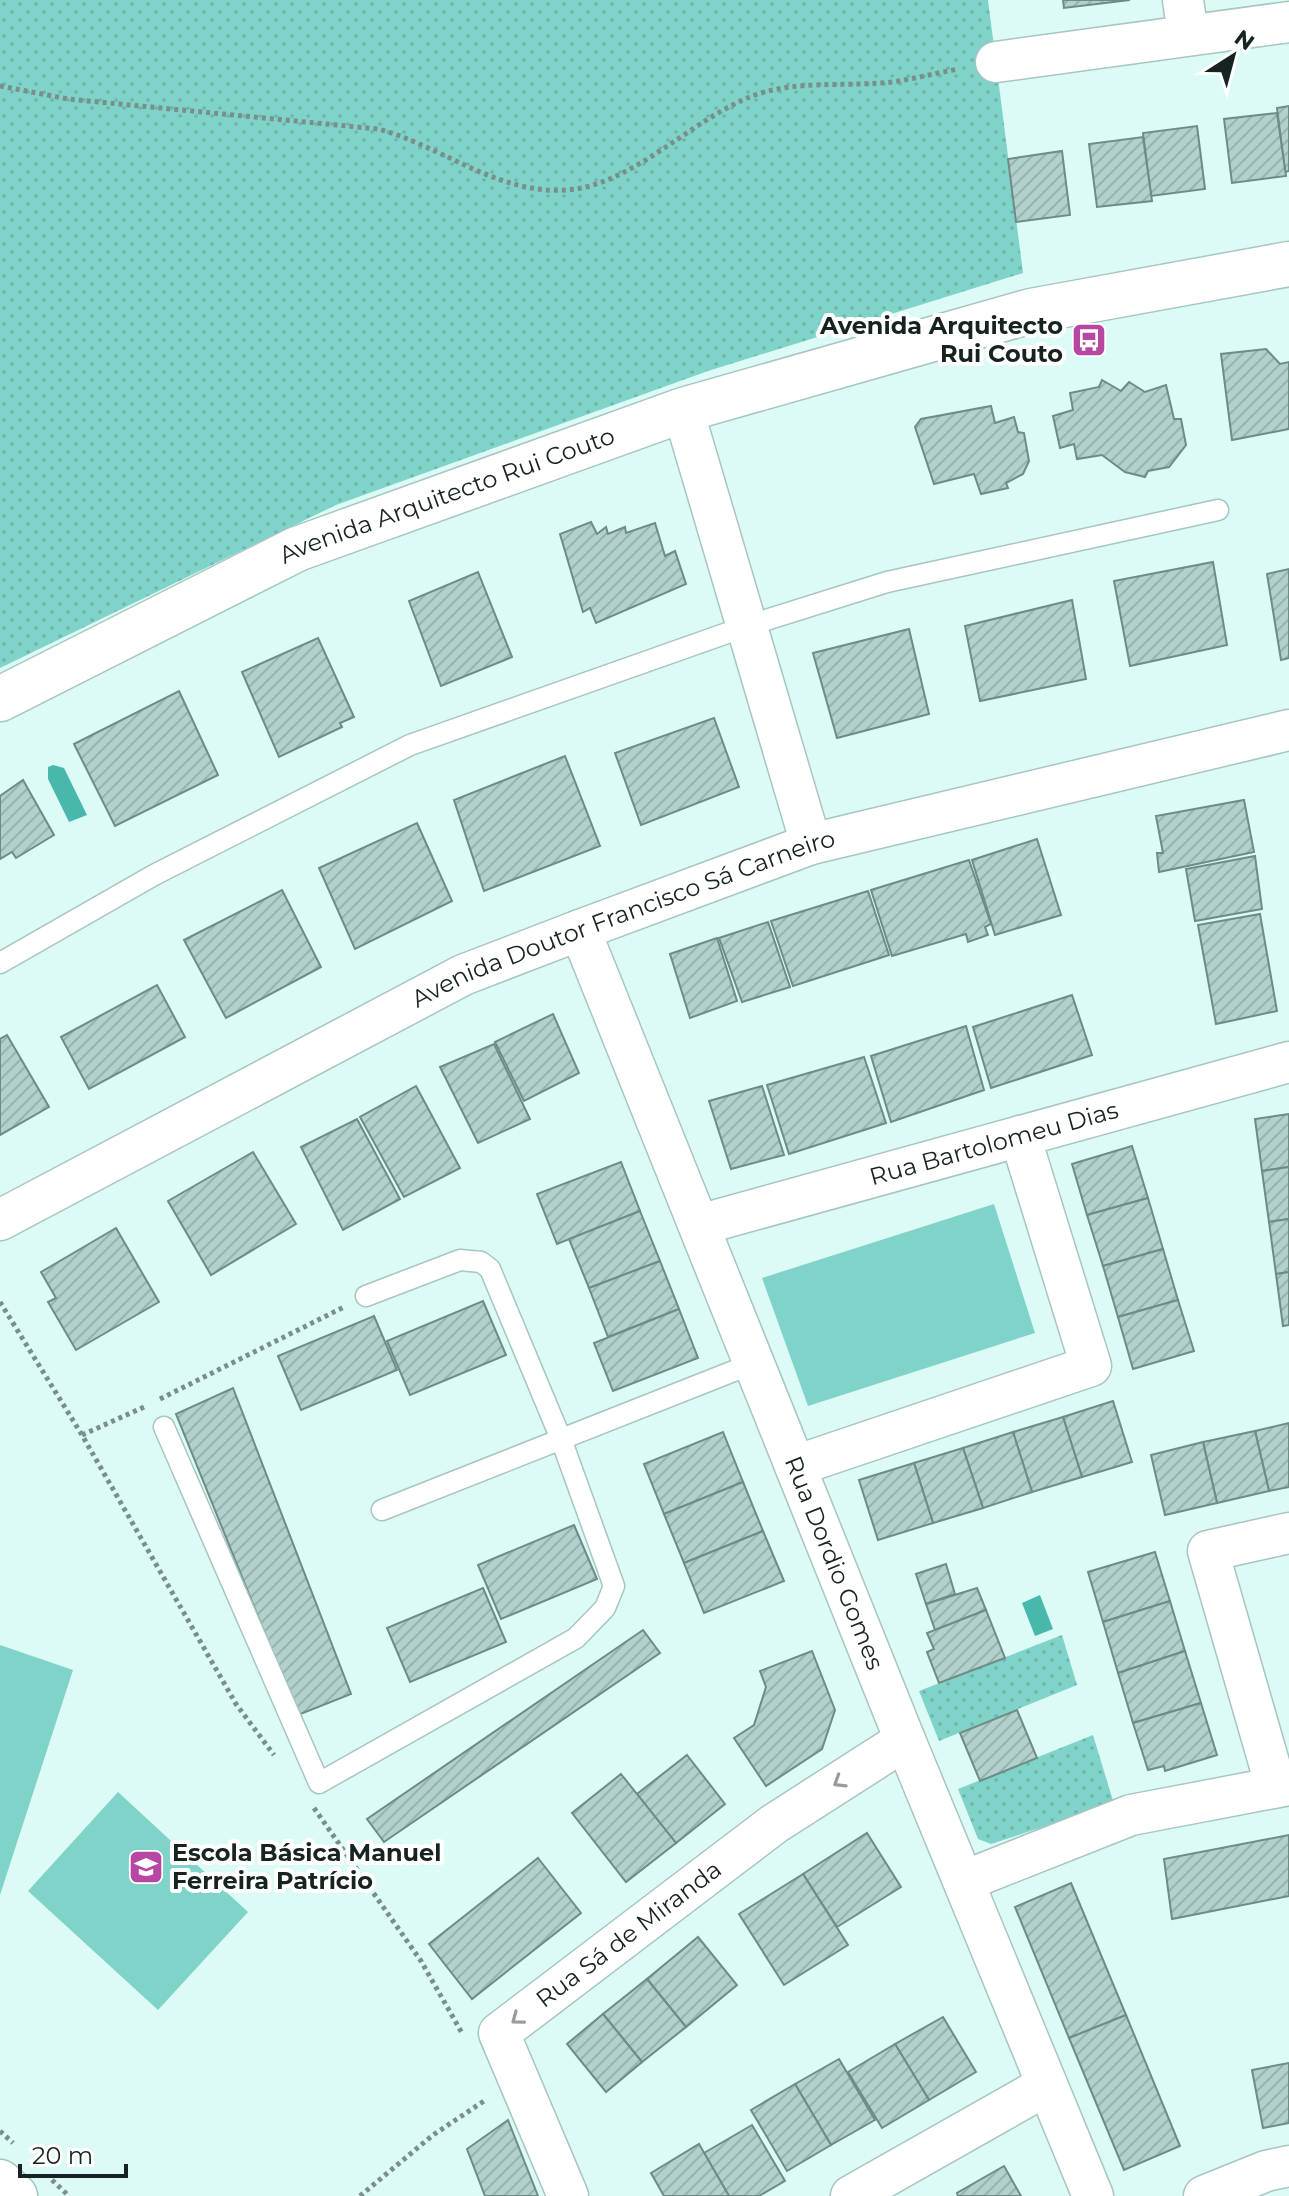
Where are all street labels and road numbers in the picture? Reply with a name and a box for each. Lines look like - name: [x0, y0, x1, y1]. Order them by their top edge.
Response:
- street label: Avenida Arquitecto Rui Couto: [274, 421, 619, 570]
- street label: Avenida Doutor Francisco Sá Carneiro: [407, 824, 838, 1013]
- street label: Rua Bartolomeu Dias: [866, 1095, 1121, 1191]
- street label: Rua Dordio Gomes: [779, 1452, 890, 1674]
- street label: Rua Sá de Miranda: [530, 1854, 727, 2014]

